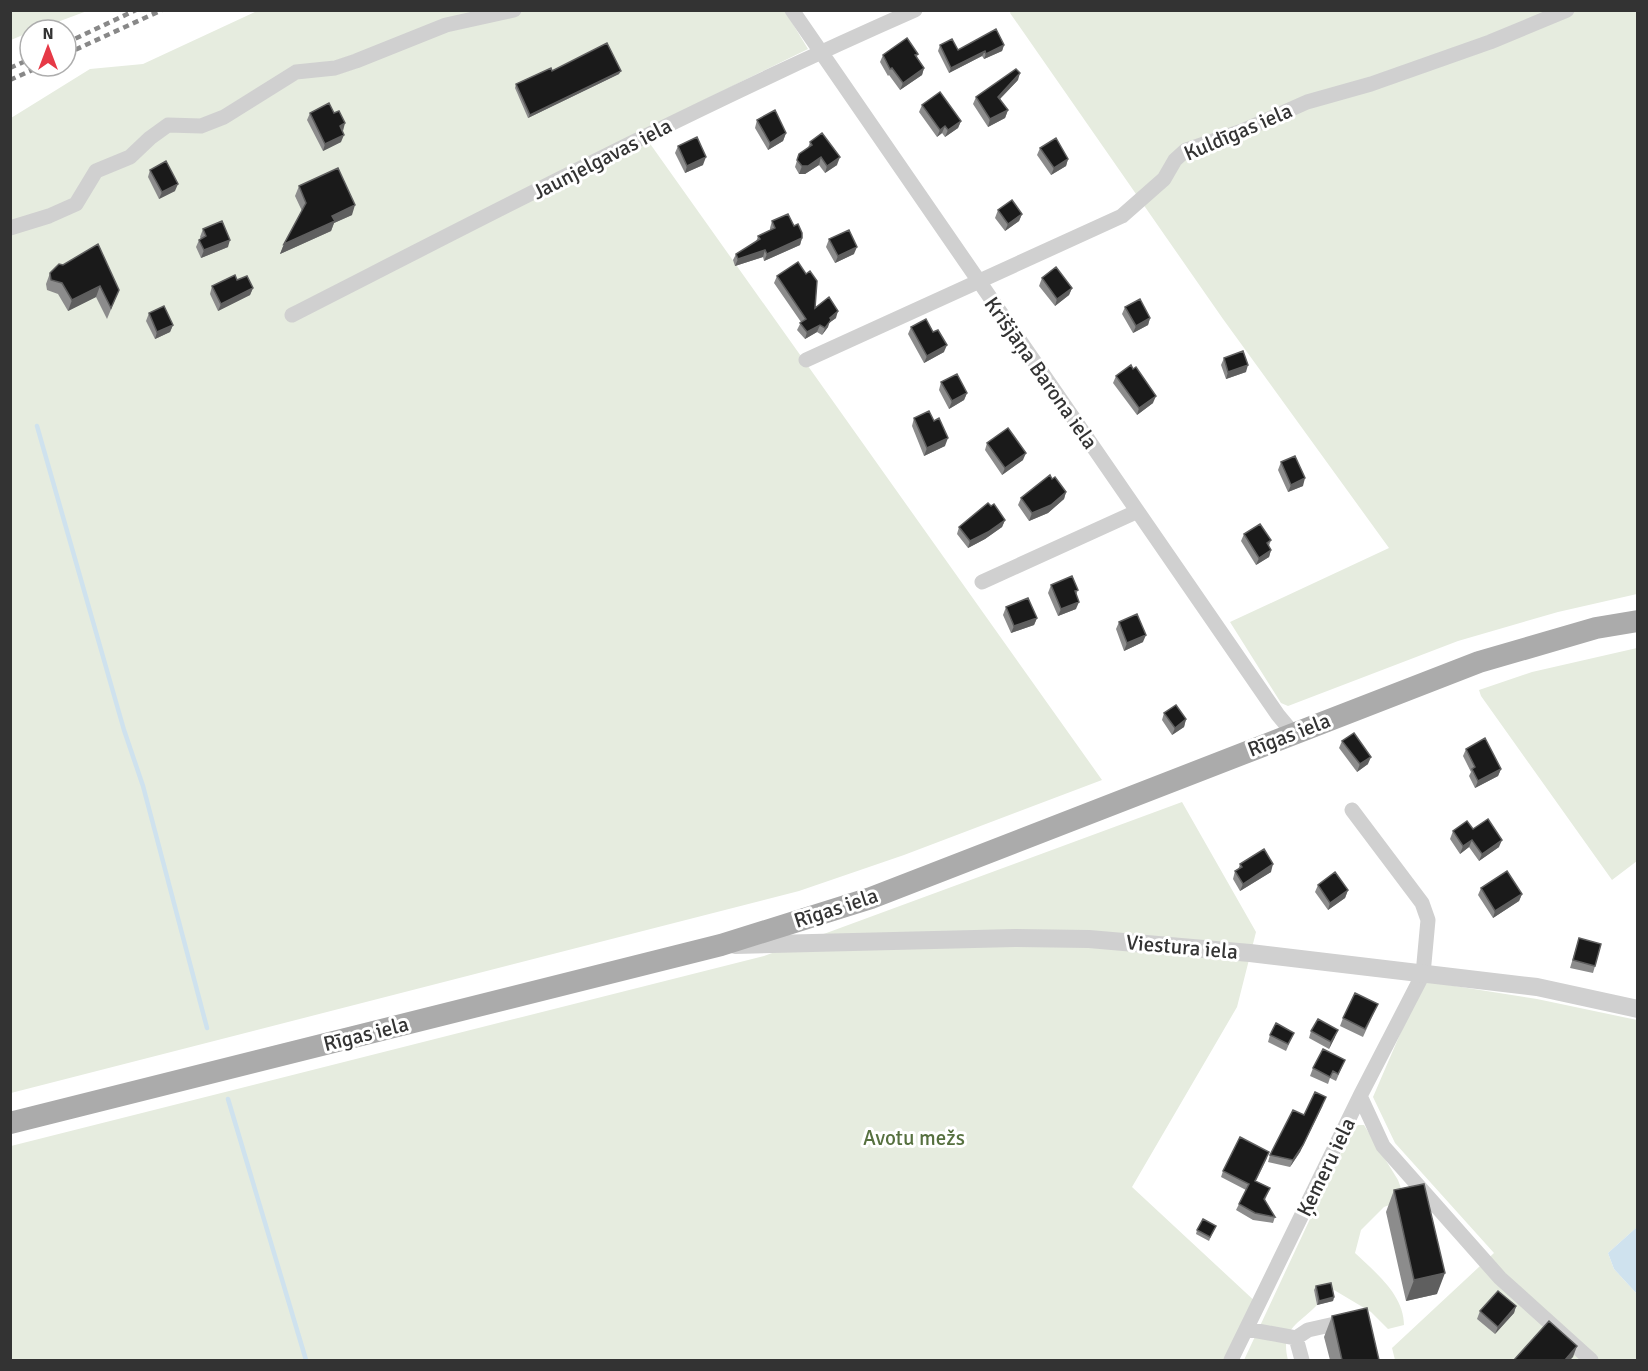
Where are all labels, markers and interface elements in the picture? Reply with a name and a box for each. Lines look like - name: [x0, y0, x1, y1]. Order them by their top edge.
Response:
- north arrow: [18, 18, 78, 78]
- text: N: [42, 24, 54, 44]
- street label: Kuldīgas iela: [1180, 98, 1296, 166]
- street label: Jaunjelgavas iela: [528, 113, 676, 205]
- street label: Krišjāņa Barona iela: [979, 292, 1103, 454]
- street label: Rīgas iela: [1244, 707, 1334, 763]
- street label: Rīgas iela: [791, 882, 881, 934]
- street label: Viestura iela: [1125, 929, 1239, 965]
- street label: Rīgas iela: [321, 1011, 411, 1057]
- street label: Ķemeru iela: [1291, 1113, 1361, 1221]
- park label: Avotu mežs: [863, 1125, 965, 1151]

